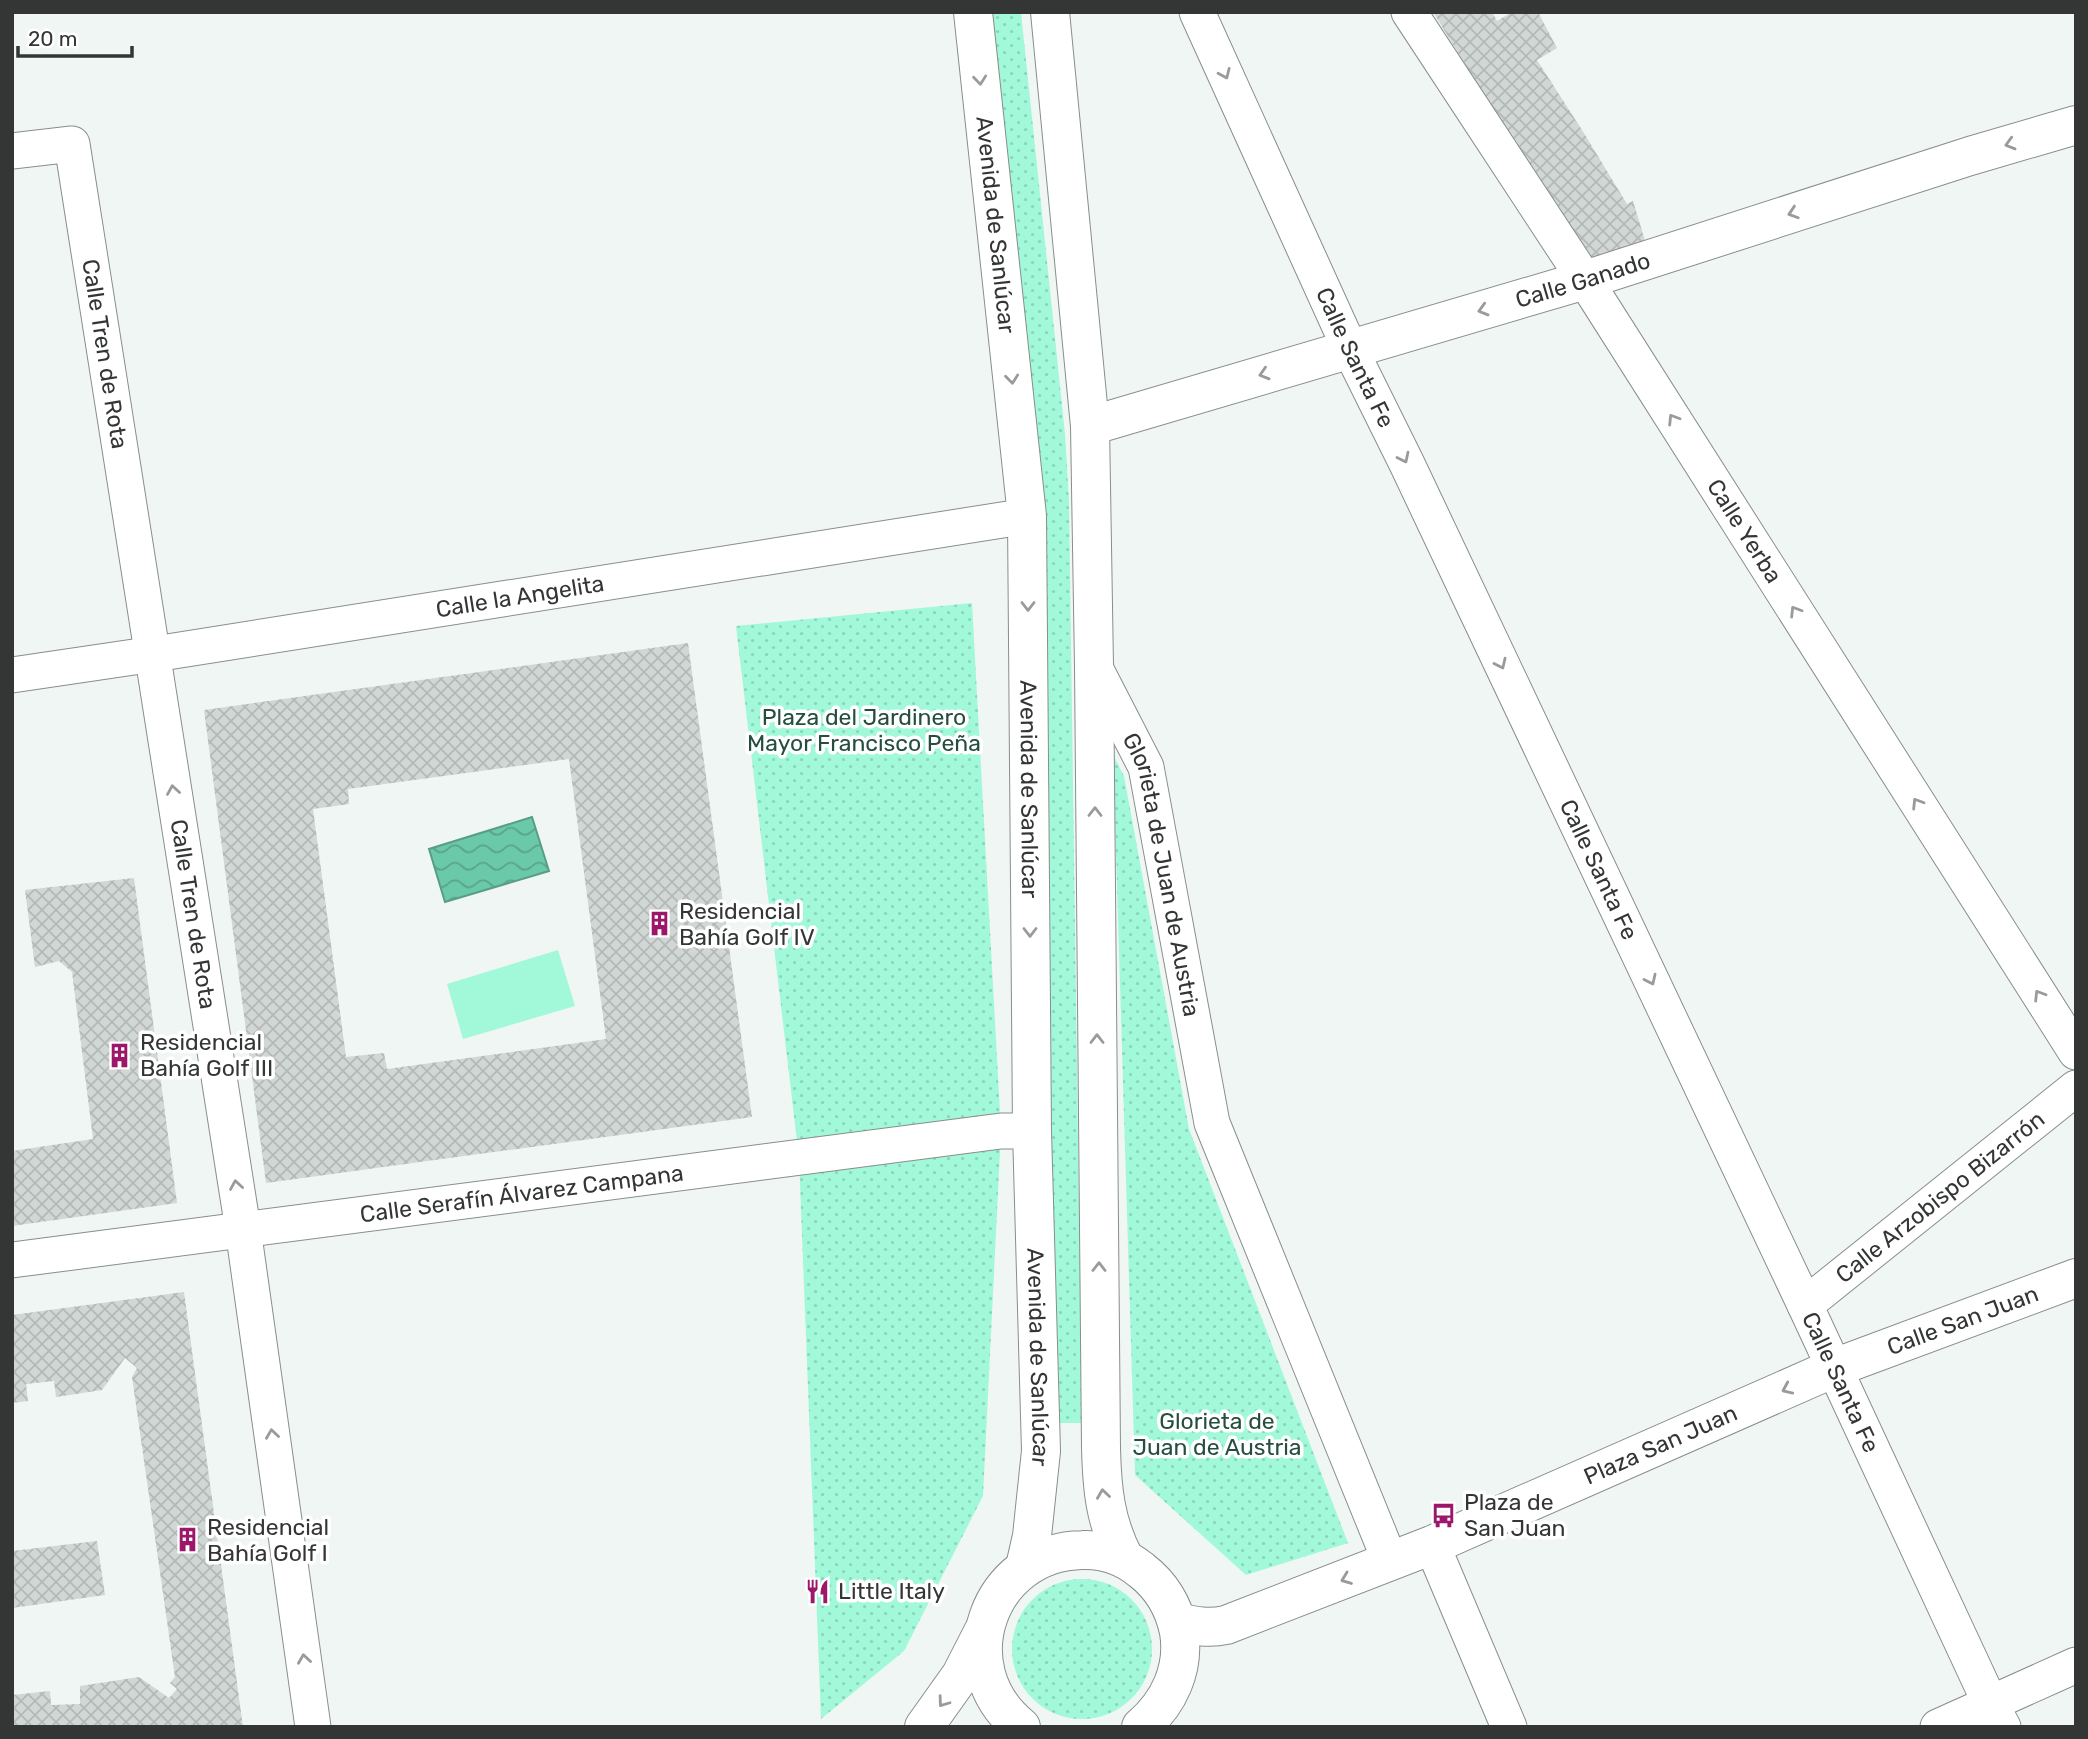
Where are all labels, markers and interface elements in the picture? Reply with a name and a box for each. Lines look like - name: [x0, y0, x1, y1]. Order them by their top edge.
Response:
- scale bar: [18, 14, 131, 58]
- text: 20 m: [28, 26, 77, 51]
- one-way arrow: [1217, 67, 1231, 80]
- one-way arrow: [972, 75, 987, 86]
- street label: Avenida de Sanlúcar: [970, 115, 1021, 335]
- one-way arrow: [2005, 136, 2017, 151]
- one-way arrow: [1788, 205, 1800, 219]
- street label: Calle Ganado: [1512, 246, 1654, 314]
- street label: Calle Tren de Rota: [76, 257, 134, 451]
- street label: Calle Santa Fe: [1310, 283, 1401, 432]
- one-way arrow: [1477, 302, 1489, 316]
- one-way arrow: [1259, 366, 1271, 381]
- one-way arrow: [1004, 374, 1019, 385]
- one-way arrow: [1668, 414, 1681, 427]
- one-way arrow: [1395, 451, 1409, 463]
- street label: Calle Yerba: [1701, 474, 1788, 588]
- street label: Calle la Angelita: [434, 569, 606, 623]
- one-way arrow: [1020, 601, 1035, 612]
- one-way arrow: [1791, 606, 1803, 619]
- one-way arrow: [1493, 657, 1507, 669]
- street label: Avenida de Sanlúcar: [1014, 680, 1044, 899]
- park label: Plaza del Jardinero Mayor Francisco Peña: [747, 703, 981, 757]
- street label: Glorieta de Juan de Austria: [1117, 728, 1206, 1019]
- one-way arrow: [166, 785, 181, 796]
- street label: Calle Santa Fe: [1554, 795, 1644, 944]
- one-way arrow: [1913, 798, 1925, 811]
- one-way arrow: [1088, 806, 1103, 817]
- street label: Calle Tren de Rota: [165, 817, 222, 1011]
- place label: Residencial Bahía Golf IV: [679, 897, 815, 951]
- building icon: Residencial Bahía Golf IV: [645, 910, 673, 938]
- one-way arrow: [1022, 927, 1038, 937]
- one-way arrow: [1643, 973, 1657, 985]
- one-way arrow: [2035, 990, 2048, 1003]
- place label: Residencial Bahía Golf III: [140, 1028, 273, 1082]
- one-way arrow: [1089, 1033, 1105, 1044]
- building icon: Residencial Bahía Golf III: [106, 1041, 134, 1069]
- street label: Calle Arzobispo Bizarrón: [1830, 1105, 2050, 1289]
- street label: Calle Serafín Álvarez Campana: [358, 1159, 685, 1228]
- one-way arrow: [229, 1179, 244, 1190]
- street label: Avenida de Sanlúcar: [1021, 1248, 1056, 1468]
- one-way arrow: [1091, 1261, 1107, 1271]
- street label: Calle San Juan: [1883, 1279, 2042, 1361]
- street label: Calle Santa Fe: [1796, 1307, 1886, 1457]
- one-way arrow: [1782, 1381, 1794, 1395]
- street label: Plaza San Juan: [1579, 1398, 1741, 1490]
- park label: Glorieta de Juan de Austria: [1132, 1407, 1302, 1461]
- one-way arrow: [265, 1428, 280, 1440]
- one-way arrow: [1096, 1488, 1111, 1500]
- place label: Plaza de San Juan: [1464, 1488, 1566, 1542]
- bus stop icon: Plaza de San Juan: [1430, 1501, 1458, 1529]
- place label: Residencial Bahía Golf I: [207, 1513, 329, 1567]
- building icon: Residencial Bahía Golf I: [173, 1526, 201, 1554]
- one-way arrow: [1340, 1570, 1352, 1584]
- restaurant icon: Little Italy: [804, 1577, 832, 1605]
- place label: Little Italy: [838, 1577, 945, 1605]
- one-way arrow: [296, 1653, 311, 1665]
- one-way arrow: [939, 1694, 951, 1707]

